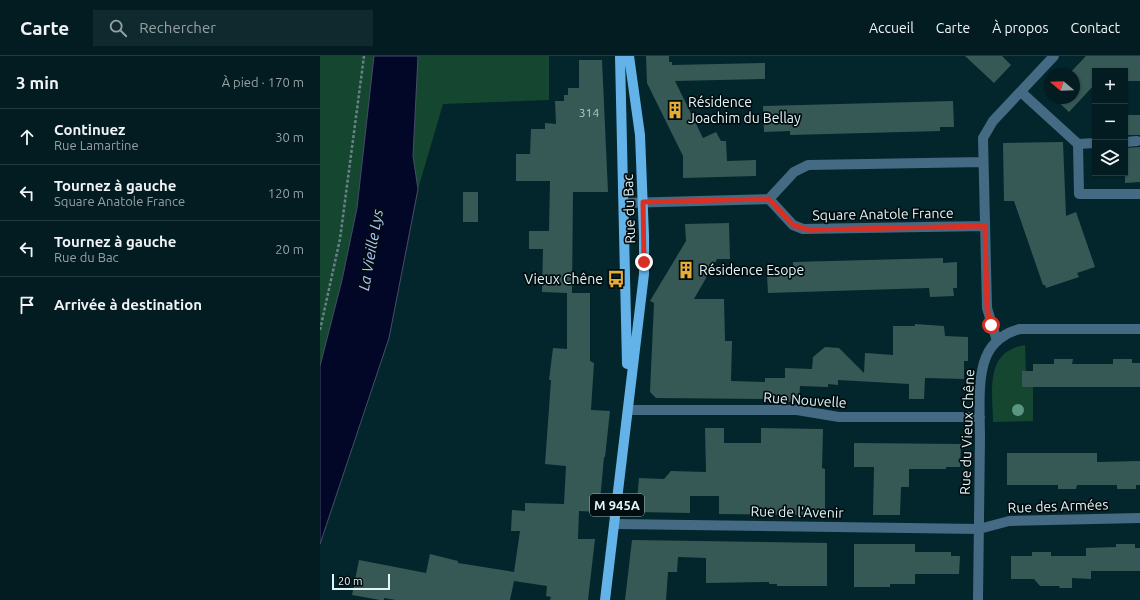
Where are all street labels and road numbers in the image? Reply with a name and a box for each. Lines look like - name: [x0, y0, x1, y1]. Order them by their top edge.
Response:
- street label: Rue du Bac: [620, 173, 638, 244]
- street label: Square Anatole France: [812, 205, 954, 223]
- street label: Rue du Vieux Chêne: [957, 369, 977, 495]
- street label: Rue Nouvelle: [763, 389, 847, 411]
- road number: M 945A: [590, 494, 644, 516]
- street label: Rue des Armées: [1007, 496, 1109, 516]
- street label: Rue de l'Avenir: [750, 503, 844, 521]

